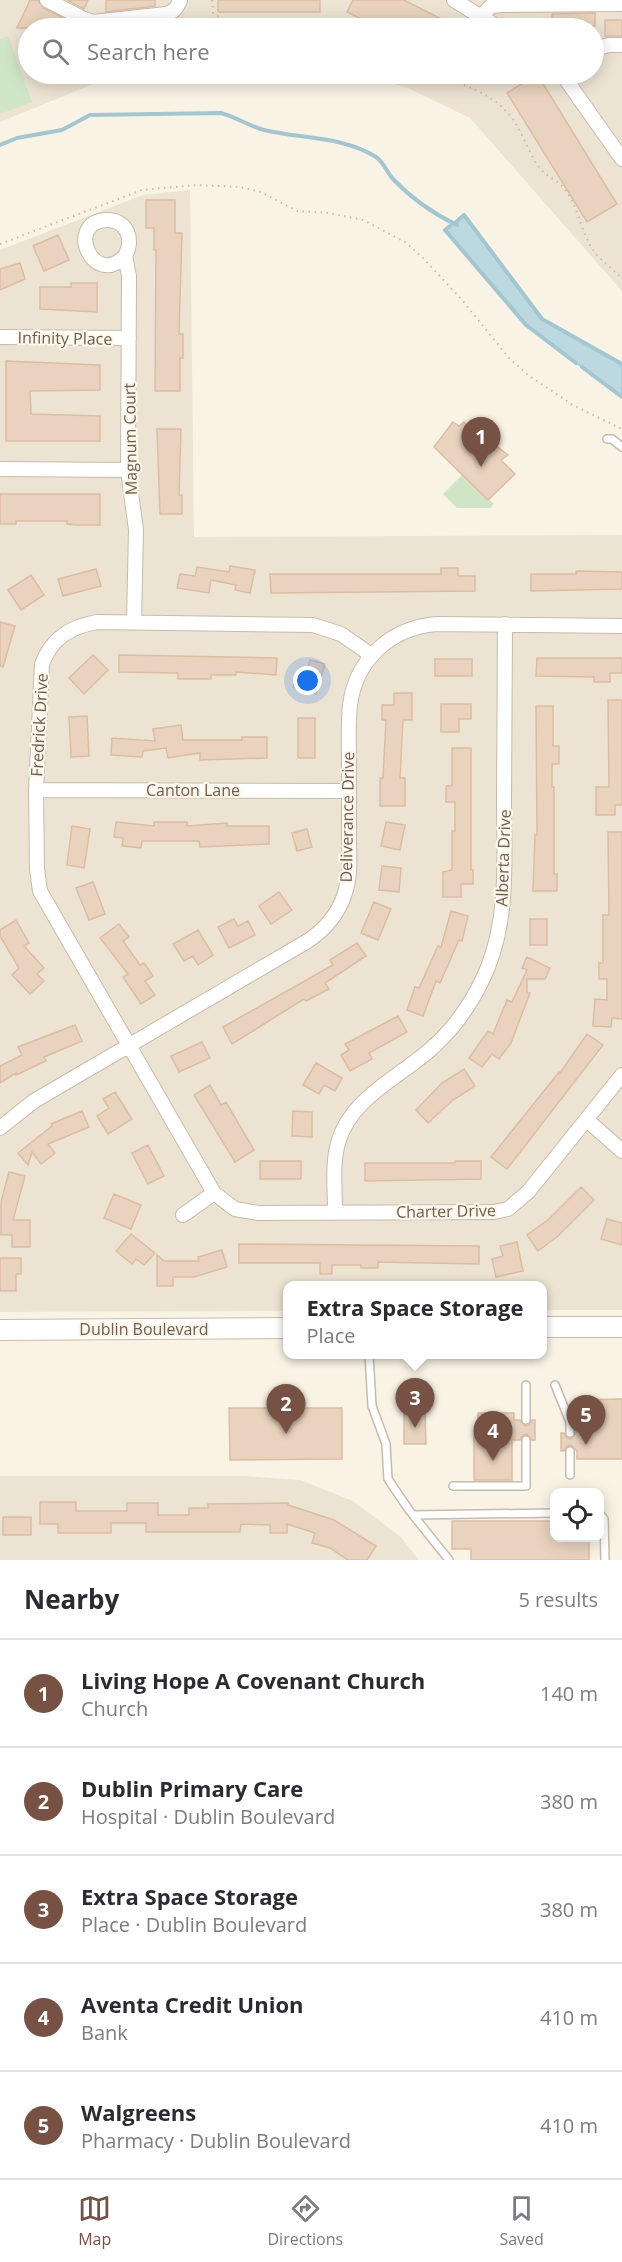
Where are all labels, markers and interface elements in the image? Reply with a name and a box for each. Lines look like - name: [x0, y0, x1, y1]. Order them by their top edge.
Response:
- search box: [18, 18, 604, 84]
- icon: search: [39, 35, 72, 68]
- text: Search here: [87, 36, 210, 66]
- street label: Infinity Place: [17, 326, 113, 350]
- street label: Magnum Court: [118, 382, 142, 495]
- pin: 1: [462, 418, 500, 467]
- your location: [293, 666, 322, 695]
- street label: Fredrick Drive: [25, 673, 53, 777]
- street label: Deliverance Drive: [335, 751, 359, 883]
- street label: Canton Lane: [146, 779, 240, 801]
- street label: Alberta Drive: [490, 809, 516, 907]
- street label: Charter Drive: [396, 1199, 496, 1223]
- popup: [283, 1281, 547, 1359]
- text: Extra Space Storage: [307, 1292, 523, 1322]
- street label: Dublin Boulevard: [79, 1318, 209, 1340]
- text: Place: [307, 1322, 356, 1349]
- pin: 3: [396, 1378, 434, 1428]
- pin: 2: [266, 1384, 306, 1434]
- pin: 5: [566, 1396, 606, 1445]
- pin: 4: [474, 1412, 512, 1461]
- map controls: [550, 1488, 604, 1542]
- button: locate: [550, 1488, 604, 1542]
- text: Nearby: [24, 1581, 119, 1617]
- text: 5 results: [518, 1586, 598, 1613]
- text: Living Hope A Covenant Church: [81, 1665, 425, 1695]
- text: 1: [38, 1680, 49, 1707]
- text: 140 m: [540, 1680, 598, 1707]
- text: Church: [81, 1695, 148, 1722]
- text: Dublin Primary Care: [81, 1773, 303, 1803]
- text: 2: [38, 1788, 49, 1815]
- text: 380 m: [540, 1788, 598, 1815]
- text: Hospital · Dublin Boulevard: [81, 1803, 335, 1830]
- text: Extra Space Storage: [81, 1881, 298, 1911]
- text: 3: [38, 1896, 49, 1923]
- text: 380 m: [540, 1896, 598, 1923]
- text: Place · Dublin Boulevard: [81, 1911, 307, 1938]
- text: Aventa Credit Union: [81, 1989, 304, 2019]
- text: 4: [38, 2004, 49, 2031]
- text: 410 m: [540, 2004, 598, 2031]
- text: Bank: [81, 2019, 128, 2046]
- text: Walgreens: [81, 2097, 196, 2127]
- text: 5: [38, 2112, 49, 2139]
- text: 410 m: [540, 2112, 598, 2139]
- text: Pharmacy · Dublin Boulevard: [81, 2127, 351, 2154]
- tab: Map: [78, 2192, 111, 2250]
- tab: Directions: [268, 2192, 343, 2250]
- tab: Saved: [499, 2192, 544, 2250]

